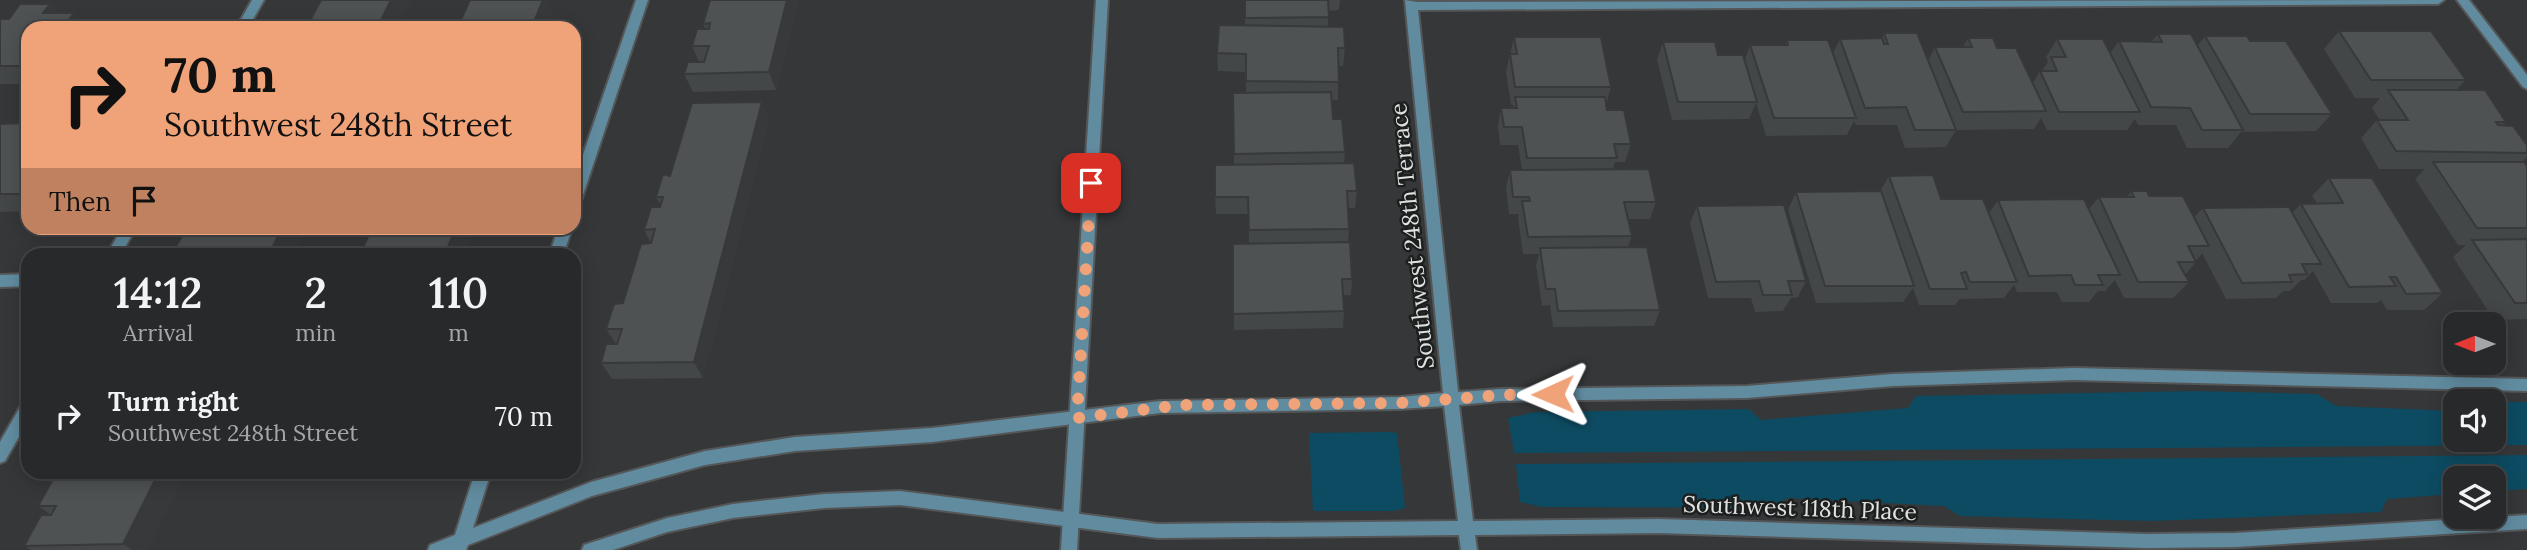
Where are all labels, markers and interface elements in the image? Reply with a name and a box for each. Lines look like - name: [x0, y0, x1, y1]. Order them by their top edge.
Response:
- text: 70 m: [164, 43, 276, 105]
- icon: right: [49, 49, 140, 140]
- street label: Southwest 248th Terrace: [1383, 102, 1440, 370]
- text: Southwest 248th Street: [164, 104, 512, 145]
- pin: [1061, 153, 1121, 213]
- icon: arrive: [1072, 164, 1110, 202]
- icon: arrive: [125, 182, 163, 220]
- text: Then: [49, 185, 111, 218]
- text: 14:12: [114, 266, 202, 320]
- text: 2: [304, 266, 327, 320]
- text: 110: [429, 266, 488, 320]
- north arrow: [2443, 312, 2506, 374]
- map controls: [2443, 312, 2506, 529]
- text: Arrival: [123, 318, 193, 347]
- text: min: [295, 318, 336, 347]
- text: m: [448, 318, 469, 347]
- position arrow: [1516, 357, 1590, 431]
- text: Turn right: [108, 385, 239, 418]
- button: sound: [2443, 389, 2506, 452]
- icon: right: [49, 397, 87, 435]
- text: 70 m: [495, 400, 553, 433]
- text: Southwest 248th Street: [108, 418, 358, 447]
- button: layers: [2443, 466, 2506, 529]
- street label: Southwest 118th Place: [1683, 489, 1917, 526]

